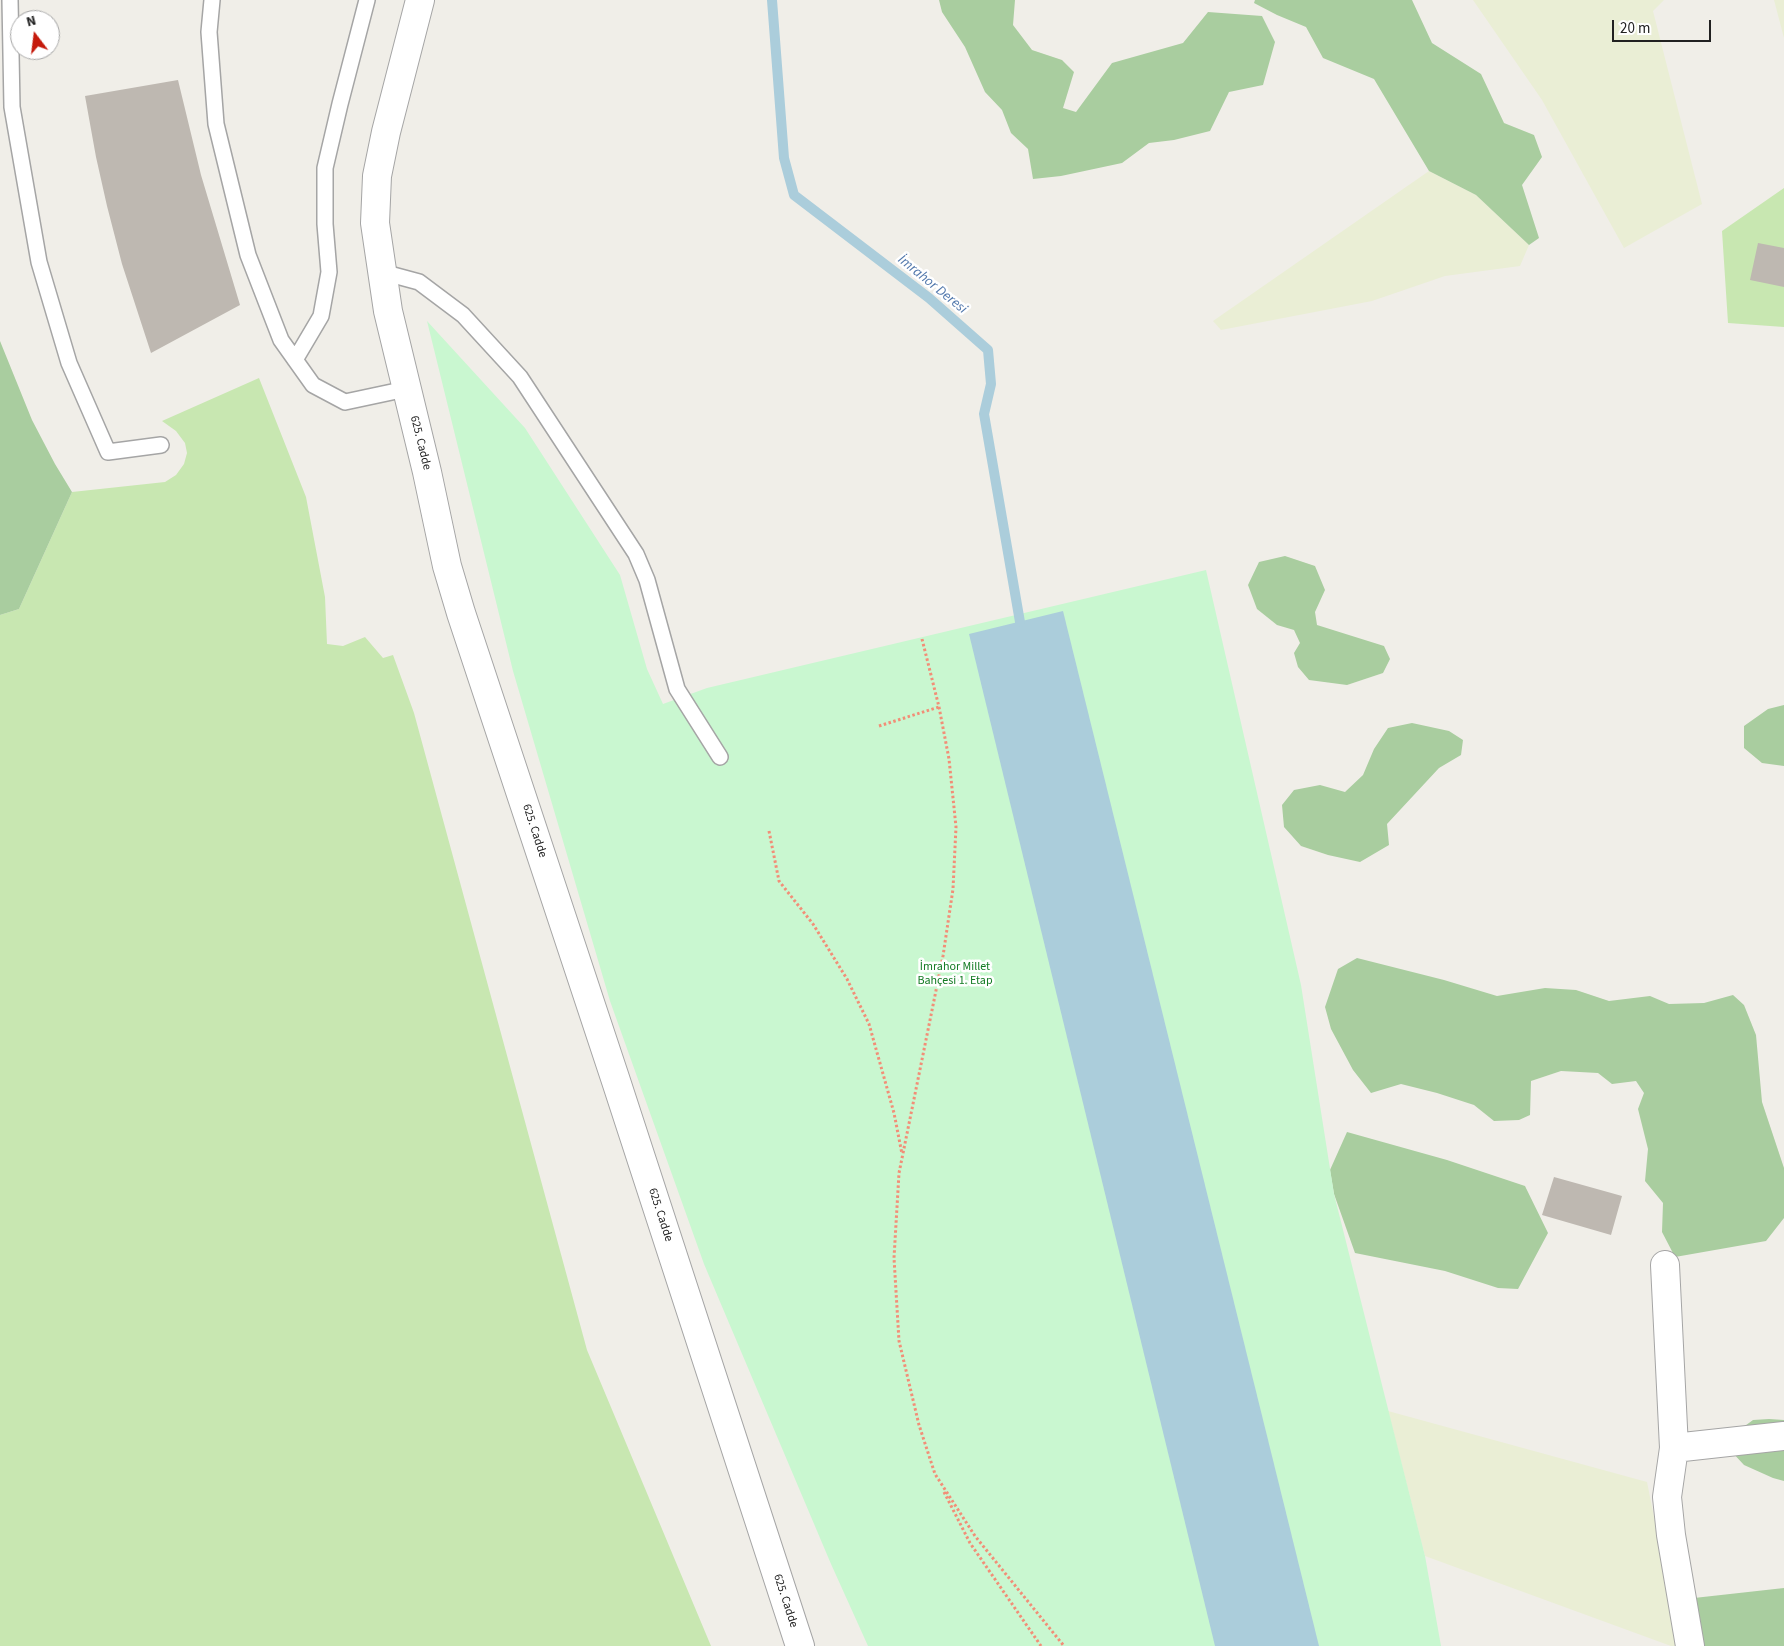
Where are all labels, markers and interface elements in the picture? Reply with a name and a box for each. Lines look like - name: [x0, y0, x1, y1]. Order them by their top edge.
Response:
- north arrow: [10, 10, 60, 60]
- scale bar: [1614, 10, 1713, 42]
- text: N: [24, 11, 38, 32]
- text: 20 m: [1620, 18, 1650, 39]
- water label: İmrahor Deresi: [894, 252, 970, 318]
- street label: 625. Cadde: [406, 414, 434, 472]
- street label: 625. Cadde: [519, 802, 549, 860]
- park label: İmrahor Millet Bahçesi 1. Etap: [917, 960, 993, 988]
- street label: 625. Cadde: [645, 1186, 675, 1244]
- street label: 625. Cadde: [770, 1572, 800, 1630]

